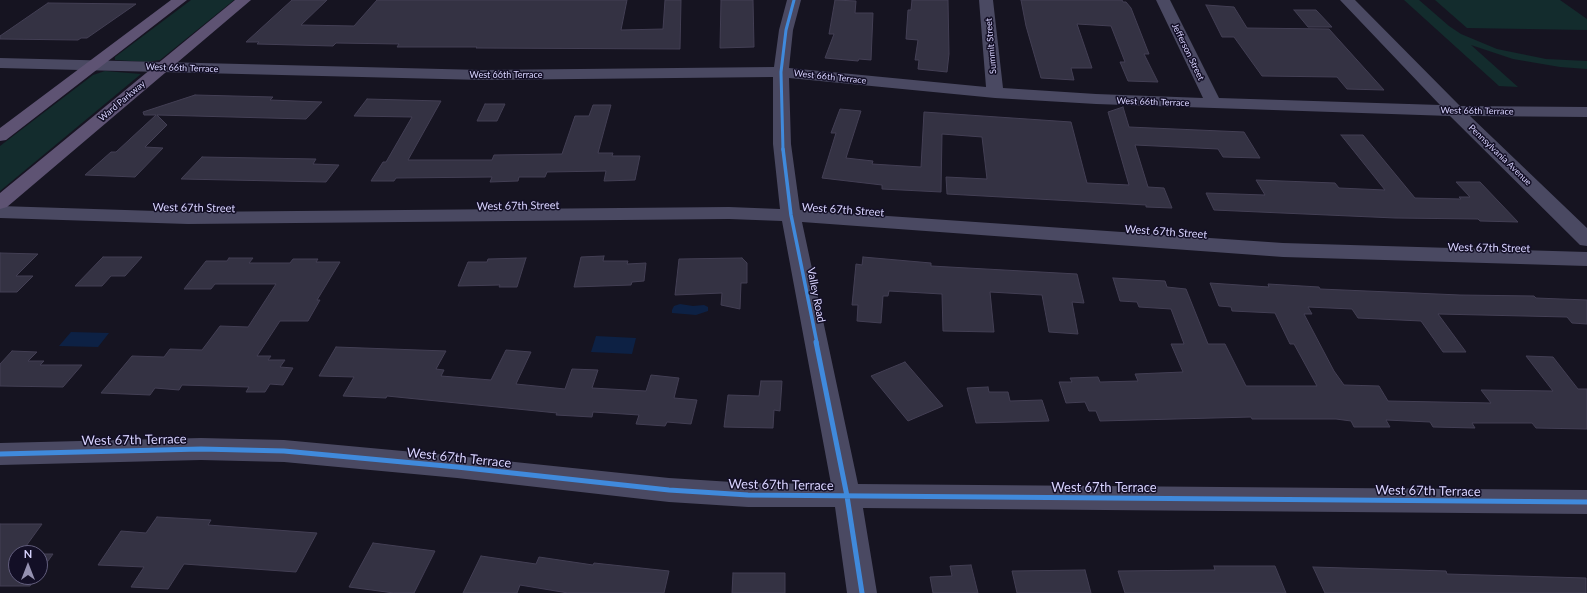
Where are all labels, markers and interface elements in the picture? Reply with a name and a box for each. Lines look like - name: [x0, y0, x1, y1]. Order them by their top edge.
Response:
- street label: Summit Street: [983, 18, 999, 74]
- street label: Jefferson Street: [1170, 22, 1206, 82]
- street label: West 66th Terrace: [145, 61, 219, 75]
- street label: West 66th Terrace: [793, 68, 867, 86]
- street label: West 66th Terrace: [470, 70, 542, 80]
- street label: Ward Parkway: [97, 78, 147, 124]
- street label: West 66th Terrace: [1116, 95, 1190, 109]
- street label: West 66th Terrace: [1440, 105, 1514, 117]
- street label: Pennsylvania Avenue: [1466, 122, 1534, 188]
- street label: West 67th Street: [477, 199, 559, 213]
- street label: West 67th Street: [153, 201, 235, 215]
- street label: West 67th Street: [801, 201, 885, 219]
- street label: West 67th Street: [1124, 223, 1208, 241]
- street label: West 67th Street: [1448, 241, 1530, 255]
- street label: Valley Road: [804, 266, 828, 324]
- street label: West 67th Terrace: [81, 431, 187, 449]
- street label: West 67th Terrace: [406, 445, 512, 471]
- street label: West 67th Terrace: [728, 476, 834, 494]
- street label: West 67th Terrace: [1051, 480, 1157, 496]
- street label: West 67th Terrace: [1375, 482, 1481, 500]
- north arrow: [8, 545, 48, 585]
- text: N: [24, 547, 32, 560]

